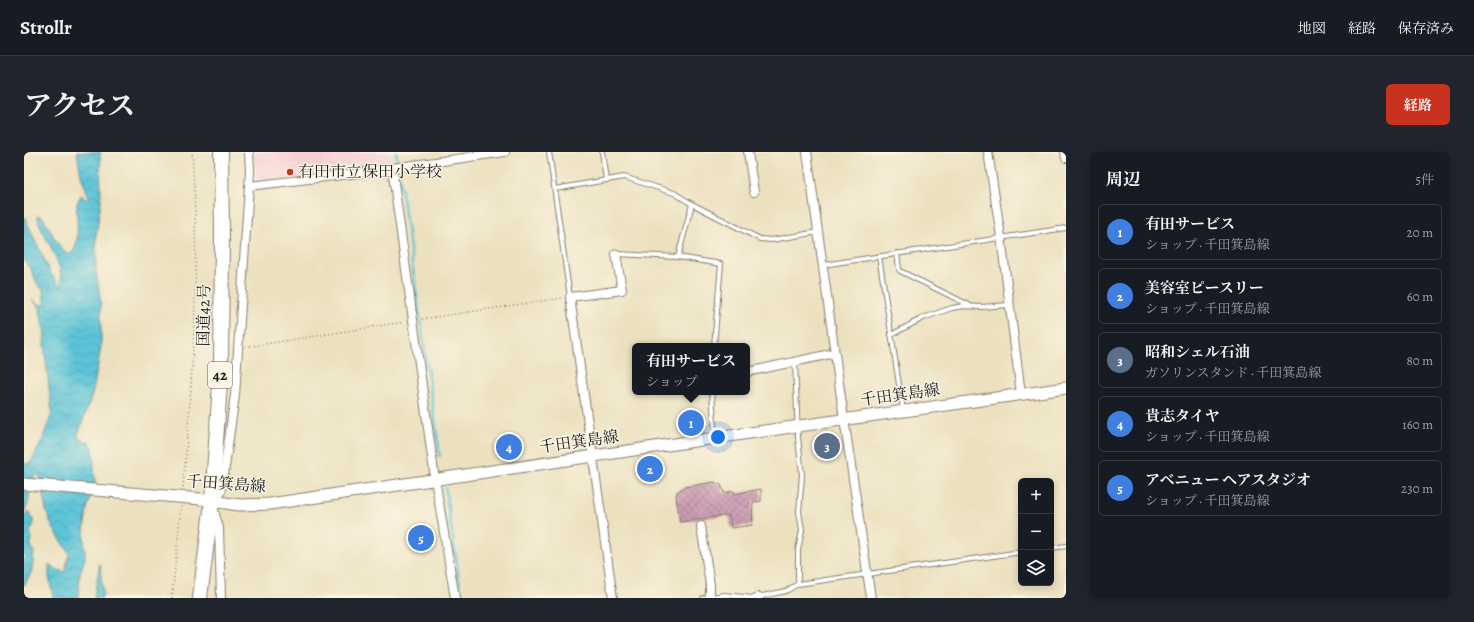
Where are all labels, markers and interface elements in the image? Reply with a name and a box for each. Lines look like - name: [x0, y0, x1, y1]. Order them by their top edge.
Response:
- text: Strollr: [20, 15, 72, 41]
- text: 地図: [1298, 19, 1326, 38]
- text: 経路: [1348, 19, 1376, 38]
- text: 保存済み: [1398, 19, 1454, 38]
- button: 経路: [1386, 84, 1450, 125]
- text: アクセス: [24, 87, 135, 125]
- place label: 有田市立保田小学校: [298, 161, 442, 183]
- marker: 有田市立保田小学校: [285, 167, 295, 177]
- text: 周辺: [1106, 168, 1140, 191]
- text: 5件: [1415, 171, 1434, 188]
- text: 有田サービス: [1145, 214, 1235, 234]
- text: 1: [1118, 224, 1122, 241]
- text: 20 m: [1407, 224, 1433, 241]
- text: ショップ · 千田箕島線: [1145, 236, 1269, 253]
- text: 美容室ピースリー: [1145, 278, 1264, 298]
- street label: 国道42号: [192, 283, 216, 347]
- text: 2: [1117, 288, 1123, 305]
- text: 60 m: [1407, 288, 1433, 305]
- text: ショップ · 千田箕島線: [1145, 300, 1269, 317]
- text: 昭和シェル石油: [1145, 342, 1250, 362]
- popup: [632, 343, 750, 395]
- text: 有田サービス: [646, 351, 736, 371]
- text: 3: [1117, 352, 1123, 369]
- text: 80 m: [1406, 352, 1433, 369]
- road number: 42: [208, 362, 232, 388]
- text: ガソリンスタンド · 千田箕島線: [1145, 364, 1321, 381]
- text: ショップ: [646, 373, 698, 390]
- street label: 千田箕島線: [859, 379, 941, 411]
- text: 貴志タイヤ: [1145, 406, 1220, 426]
- pin: 1: [678, 408, 704, 438]
- text: 4: [1117, 416, 1123, 433]
- text: 160 m: [1402, 416, 1433, 433]
- street label: 千田箕島線: [538, 426, 620, 458]
- your location: [708, 427, 728, 447]
- text: ショップ · 千田箕島線: [1145, 428, 1269, 445]
- pin: 3: [814, 431, 840, 461]
- pin: 4: [496, 432, 522, 462]
- pin: 2: [637, 454, 663, 484]
- street label: 千田箕島線: [185, 470, 267, 498]
- text: アベニュー ヘアスタジオ: [1145, 470, 1311, 490]
- map controls: [1018, 478, 1054, 586]
- button: +: [1018, 478, 1054, 514]
- text: 5: [1117, 480, 1123, 497]
- text: 230 m: [1401, 480, 1433, 497]
- text: ショップ · 千田箕島線: [1145, 492, 1269, 509]
- button: −: [1018, 514, 1054, 550]
- pin: 5: [408, 523, 434, 553]
- button: layers: [1018, 550, 1054, 586]

